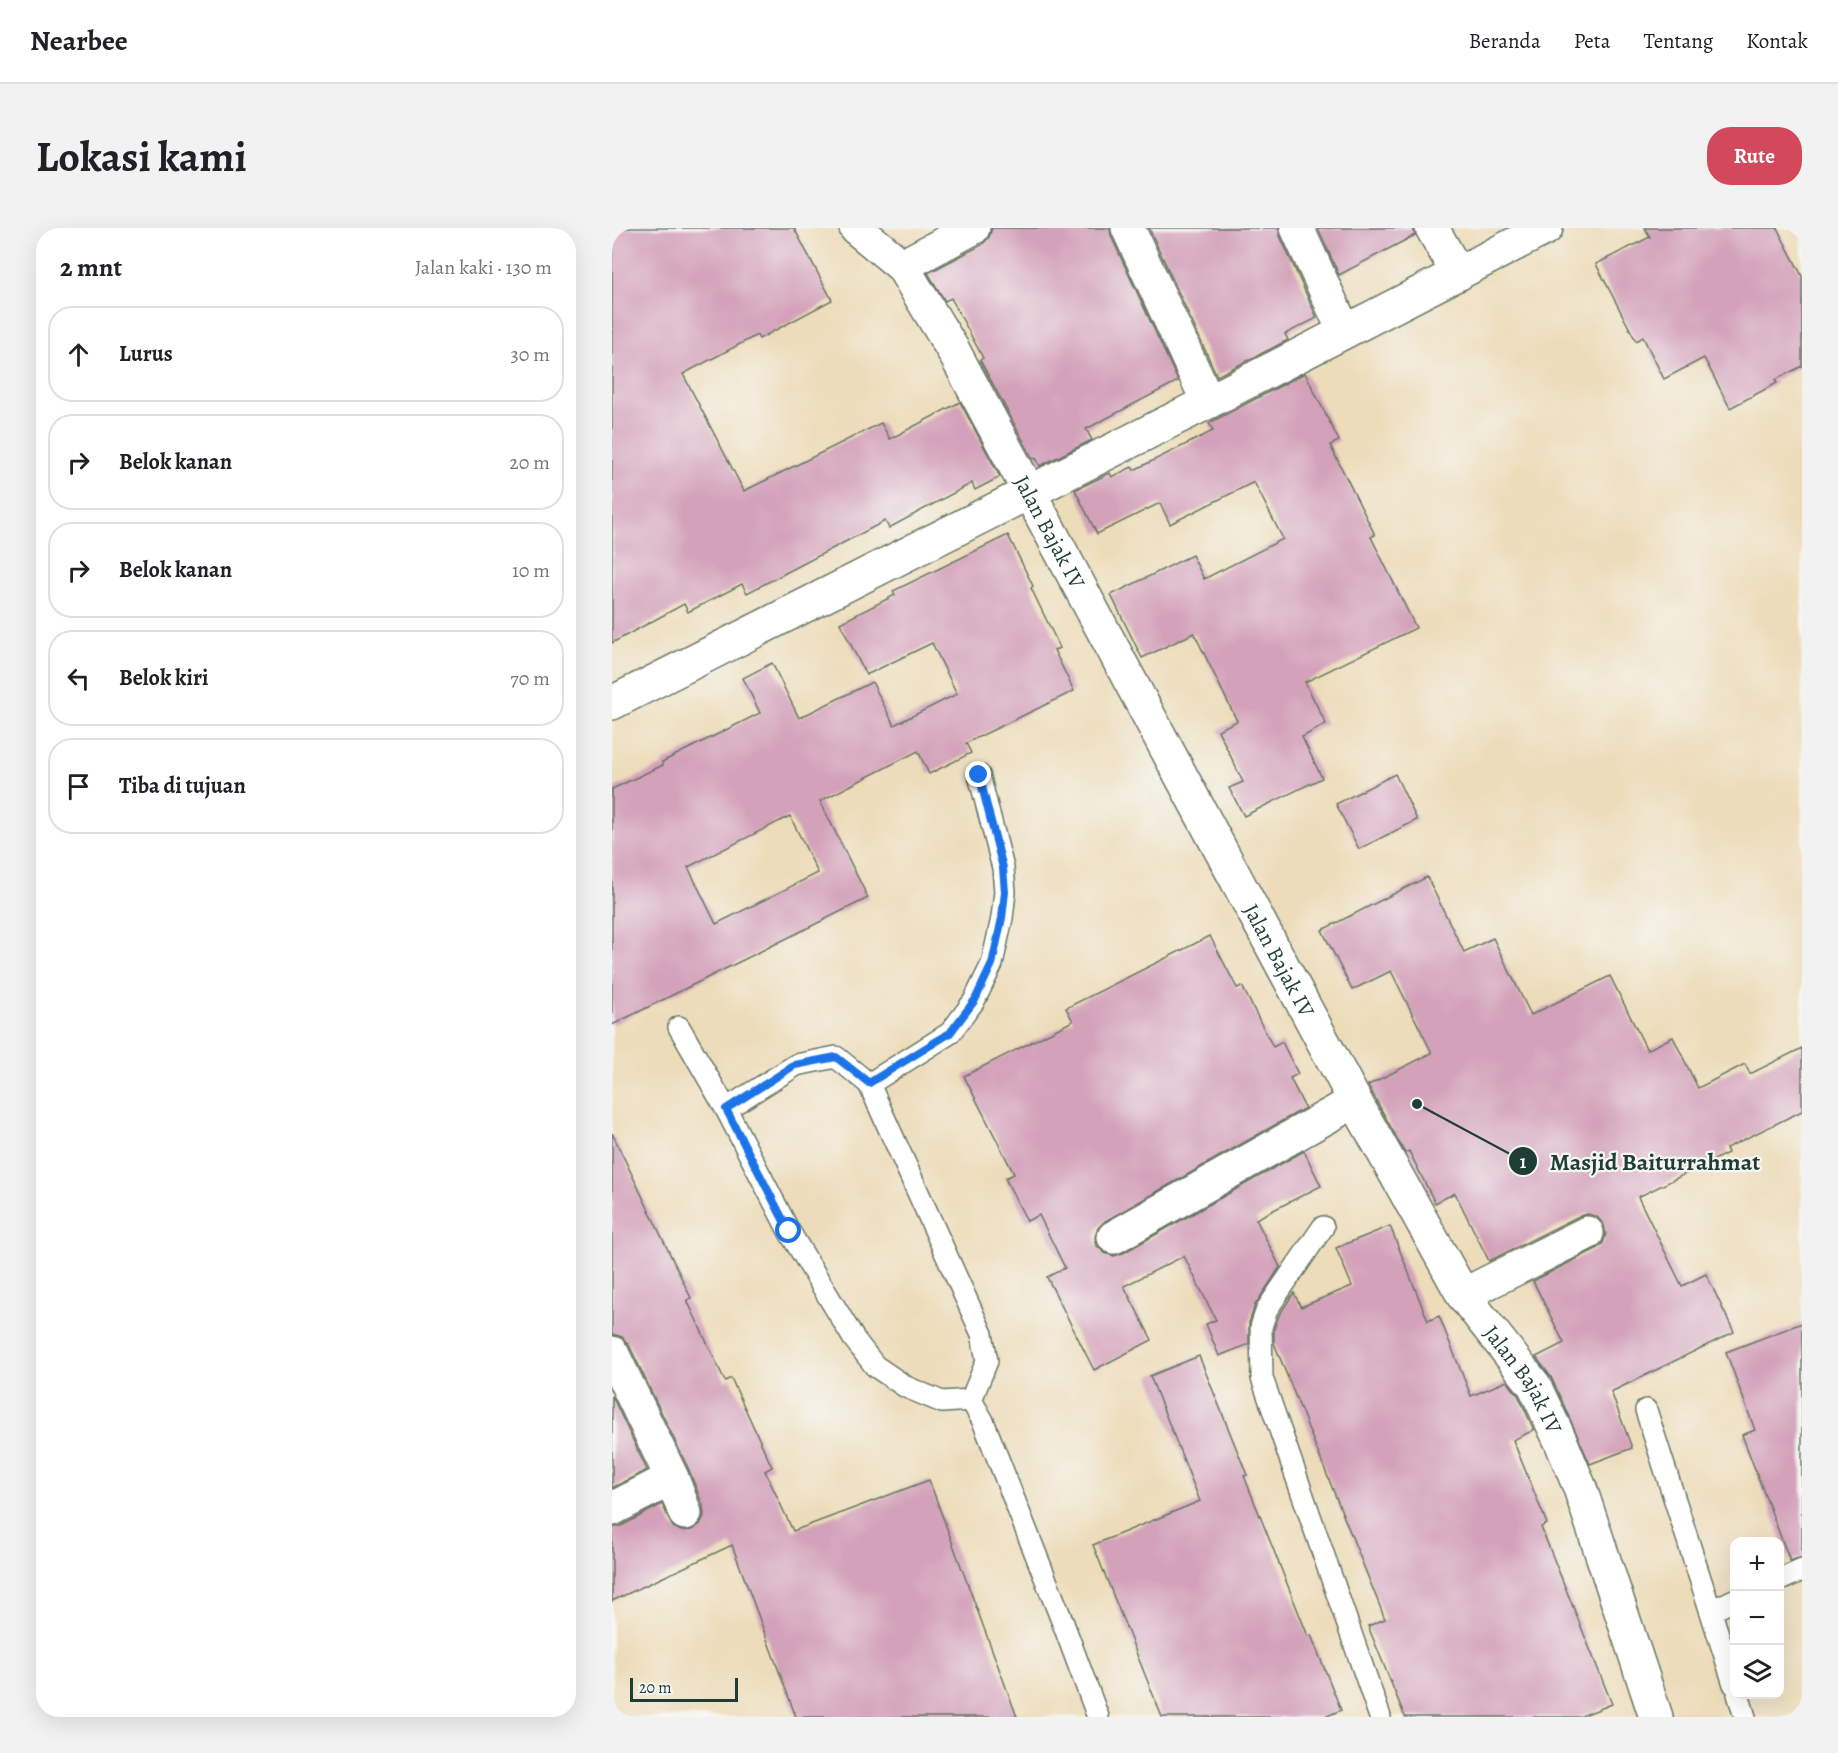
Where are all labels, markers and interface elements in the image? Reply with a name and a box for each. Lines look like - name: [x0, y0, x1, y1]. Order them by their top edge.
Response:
- text: Nearbee: [30, 22, 128, 60]
- text: Beranda: [1469, 27, 1541, 55]
- text: Peta: [1574, 27, 1610, 55]
- text: Tentang: [1643, 27, 1713, 55]
- text: Kontak: [1746, 27, 1808, 55]
- button: Rute: [1707, 127, 1802, 185]
- text: Lokasi kami: [36, 128, 247, 185]
- text: 2 mnt: [60, 250, 122, 285]
- text: Jalan kaki · 130 m: [415, 254, 552, 281]
- icon: ahead: [62, 338, 95, 371]
- text: Lurus: [119, 339, 173, 369]
- text: 30 m: [510, 341, 550, 368]
- icon: right: [62, 446, 95, 479]
- text: Belok kanan: [119, 447, 232, 477]
- text: 20 m: [509, 449, 550, 476]
- street label: Jalan Bajak IV: [1007, 470, 1092, 595]
- icon: right: [62, 554, 95, 587]
- text: Belok kanan: [119, 555, 232, 585]
- text: 10 m: [512, 557, 550, 584]
- icon: left: [62, 662, 95, 695]
- text: Belok kiri: [119, 663, 208, 693]
- text: 70 m: [510, 665, 550, 692]
- route end: [965, 761, 991, 787]
- icon: arrive: [62, 770, 95, 803]
- text: Tiba di tujuan: [119, 771, 246, 801]
- street label: Jalan Bajak IV: [1236, 899, 1322, 1023]
- callout: Masjid Baiturrahmat: [1508, 1140, 1772, 1182]
- text: Masjid Baiturrahmat: [1550, 1146, 1760, 1178]
- text: 1: [1520, 1150, 1527, 1174]
- route start: [775, 1217, 801, 1243]
- street label: Jalan Bajak IV: [1476, 1319, 1569, 1439]
- map controls: [1730, 1537, 1784, 1699]
- button: +: [1730, 1537, 1784, 1591]
- button: −: [1730, 1591, 1784, 1645]
- button: layers: [1730, 1645, 1784, 1699]
- scale bar: [630, 1675, 738, 1702]
- text: 20 m: [639, 1677, 672, 1699]

